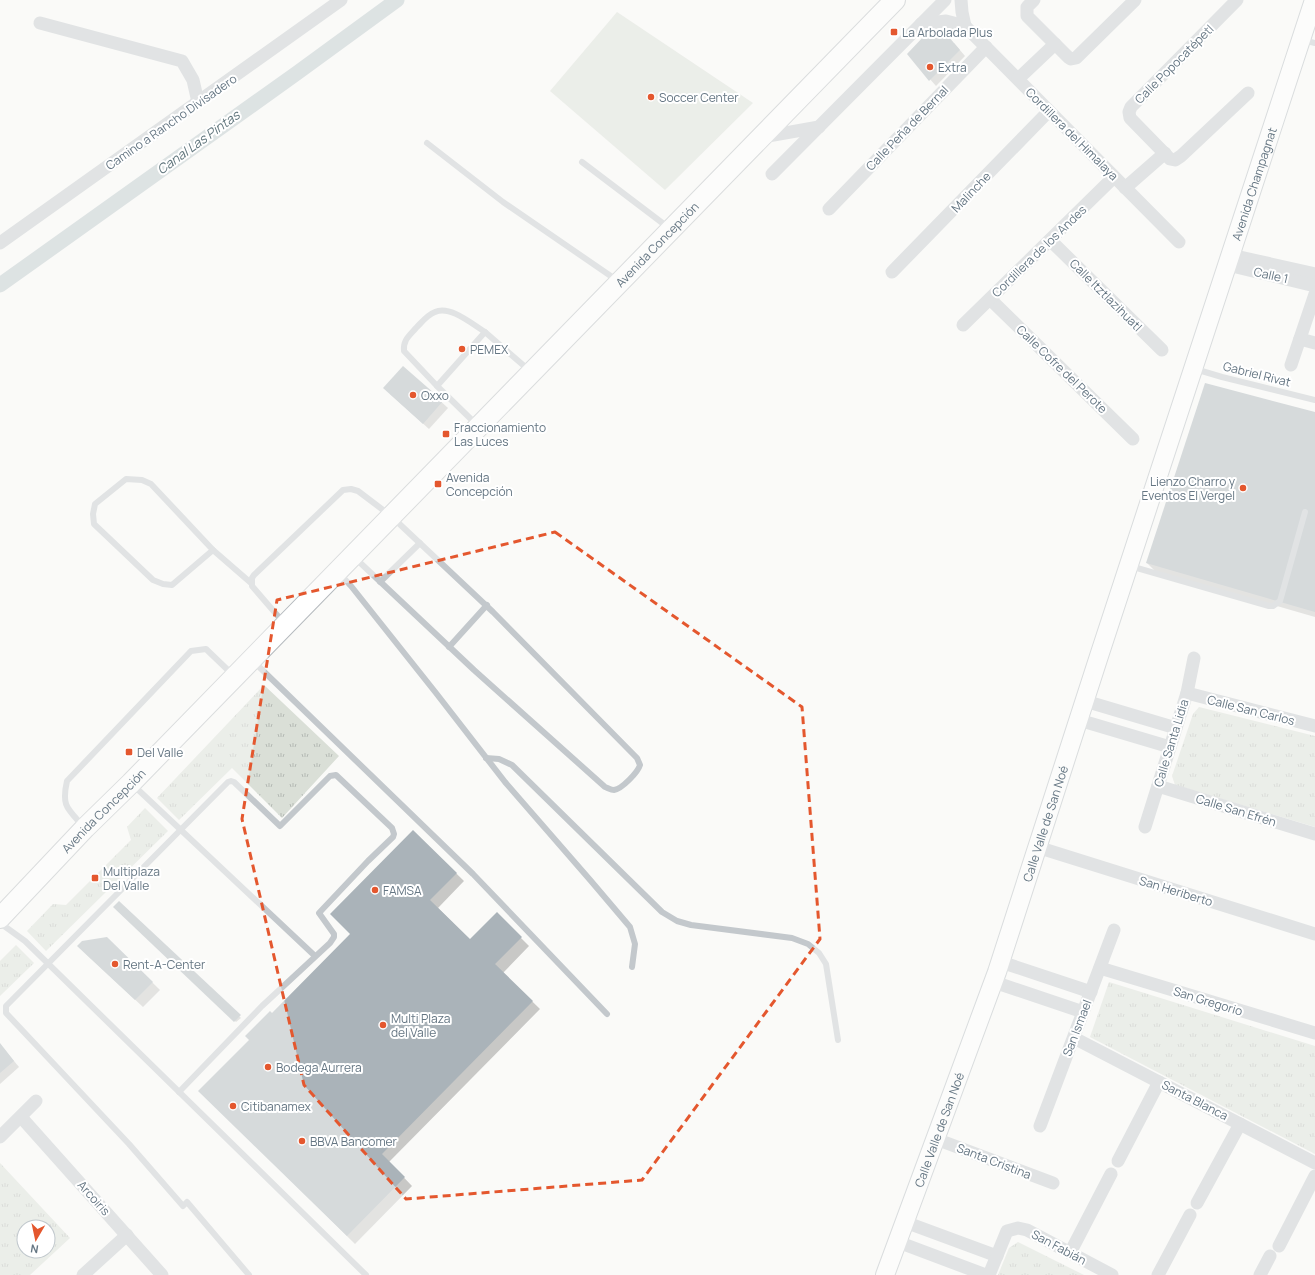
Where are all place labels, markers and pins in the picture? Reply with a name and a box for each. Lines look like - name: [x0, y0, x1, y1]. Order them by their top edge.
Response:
- place label: La Arbolada Plus: [902, 24, 992, 41]
- marker: La Arbolada Plus: [889, 27, 899, 37]
- place label: Extra: [938, 59, 967, 76]
- marker: Extra: [925, 62, 935, 72]
- place label: Soccer Center: [659, 89, 739, 106]
- marker: Soccer Center: [646, 92, 656, 102]
- place label: PEMEX: [470, 341, 509, 358]
- marker: PEMEX: [457, 344, 467, 354]
- place label: Oxxo: [421, 387, 449, 404]
- marker: Oxxo: [408, 390, 418, 400]
- place label: Fraccionamiento Las Luces: [454, 419, 546, 450]
- marker: Fraccionamiento Las Luces: [441, 429, 451, 439]
- place label: Avenida Concepción: [446, 469, 513, 500]
- place label: Lienzo Charro y Eventos El Vergel: [1141, 473, 1236, 504]
- marker: Avenida Concepción: [433, 479, 443, 489]
- marker: Lienzo Charro y Eventos El Vergel: [1238, 483, 1248, 493]
- place label: Del Valle: [137, 744, 183, 761]
- marker: Del Valle: [124, 747, 134, 757]
- place label: Multiplaza Del Valle: [103, 863, 160, 894]
- marker: Multiplaza Del Valle: [90, 873, 100, 883]
- place label: FAMSA: [383, 882, 422, 899]
- marker: FAMSA: [370, 885, 380, 895]
- place label: Rent-A-Center: [123, 956, 206, 973]
- marker: Rent-A-Center: [110, 959, 120, 969]
- place label: Multi Plaza del Valle: [391, 1010, 450, 1041]
- marker: Multi Plaza del Valle: [378, 1020, 388, 1030]
- place label: Bodega Aurrera: [276, 1059, 362, 1076]
- marker: Bodega Aurrera: [263, 1062, 273, 1072]
- place label: Citibanamex: [241, 1098, 311, 1115]
- marker: Citibanamex: [228, 1101, 238, 1111]
- place label: BBVA Bancomer: [310, 1133, 398, 1150]
- marker: BBVA Bancomer: [297, 1136, 307, 1146]

